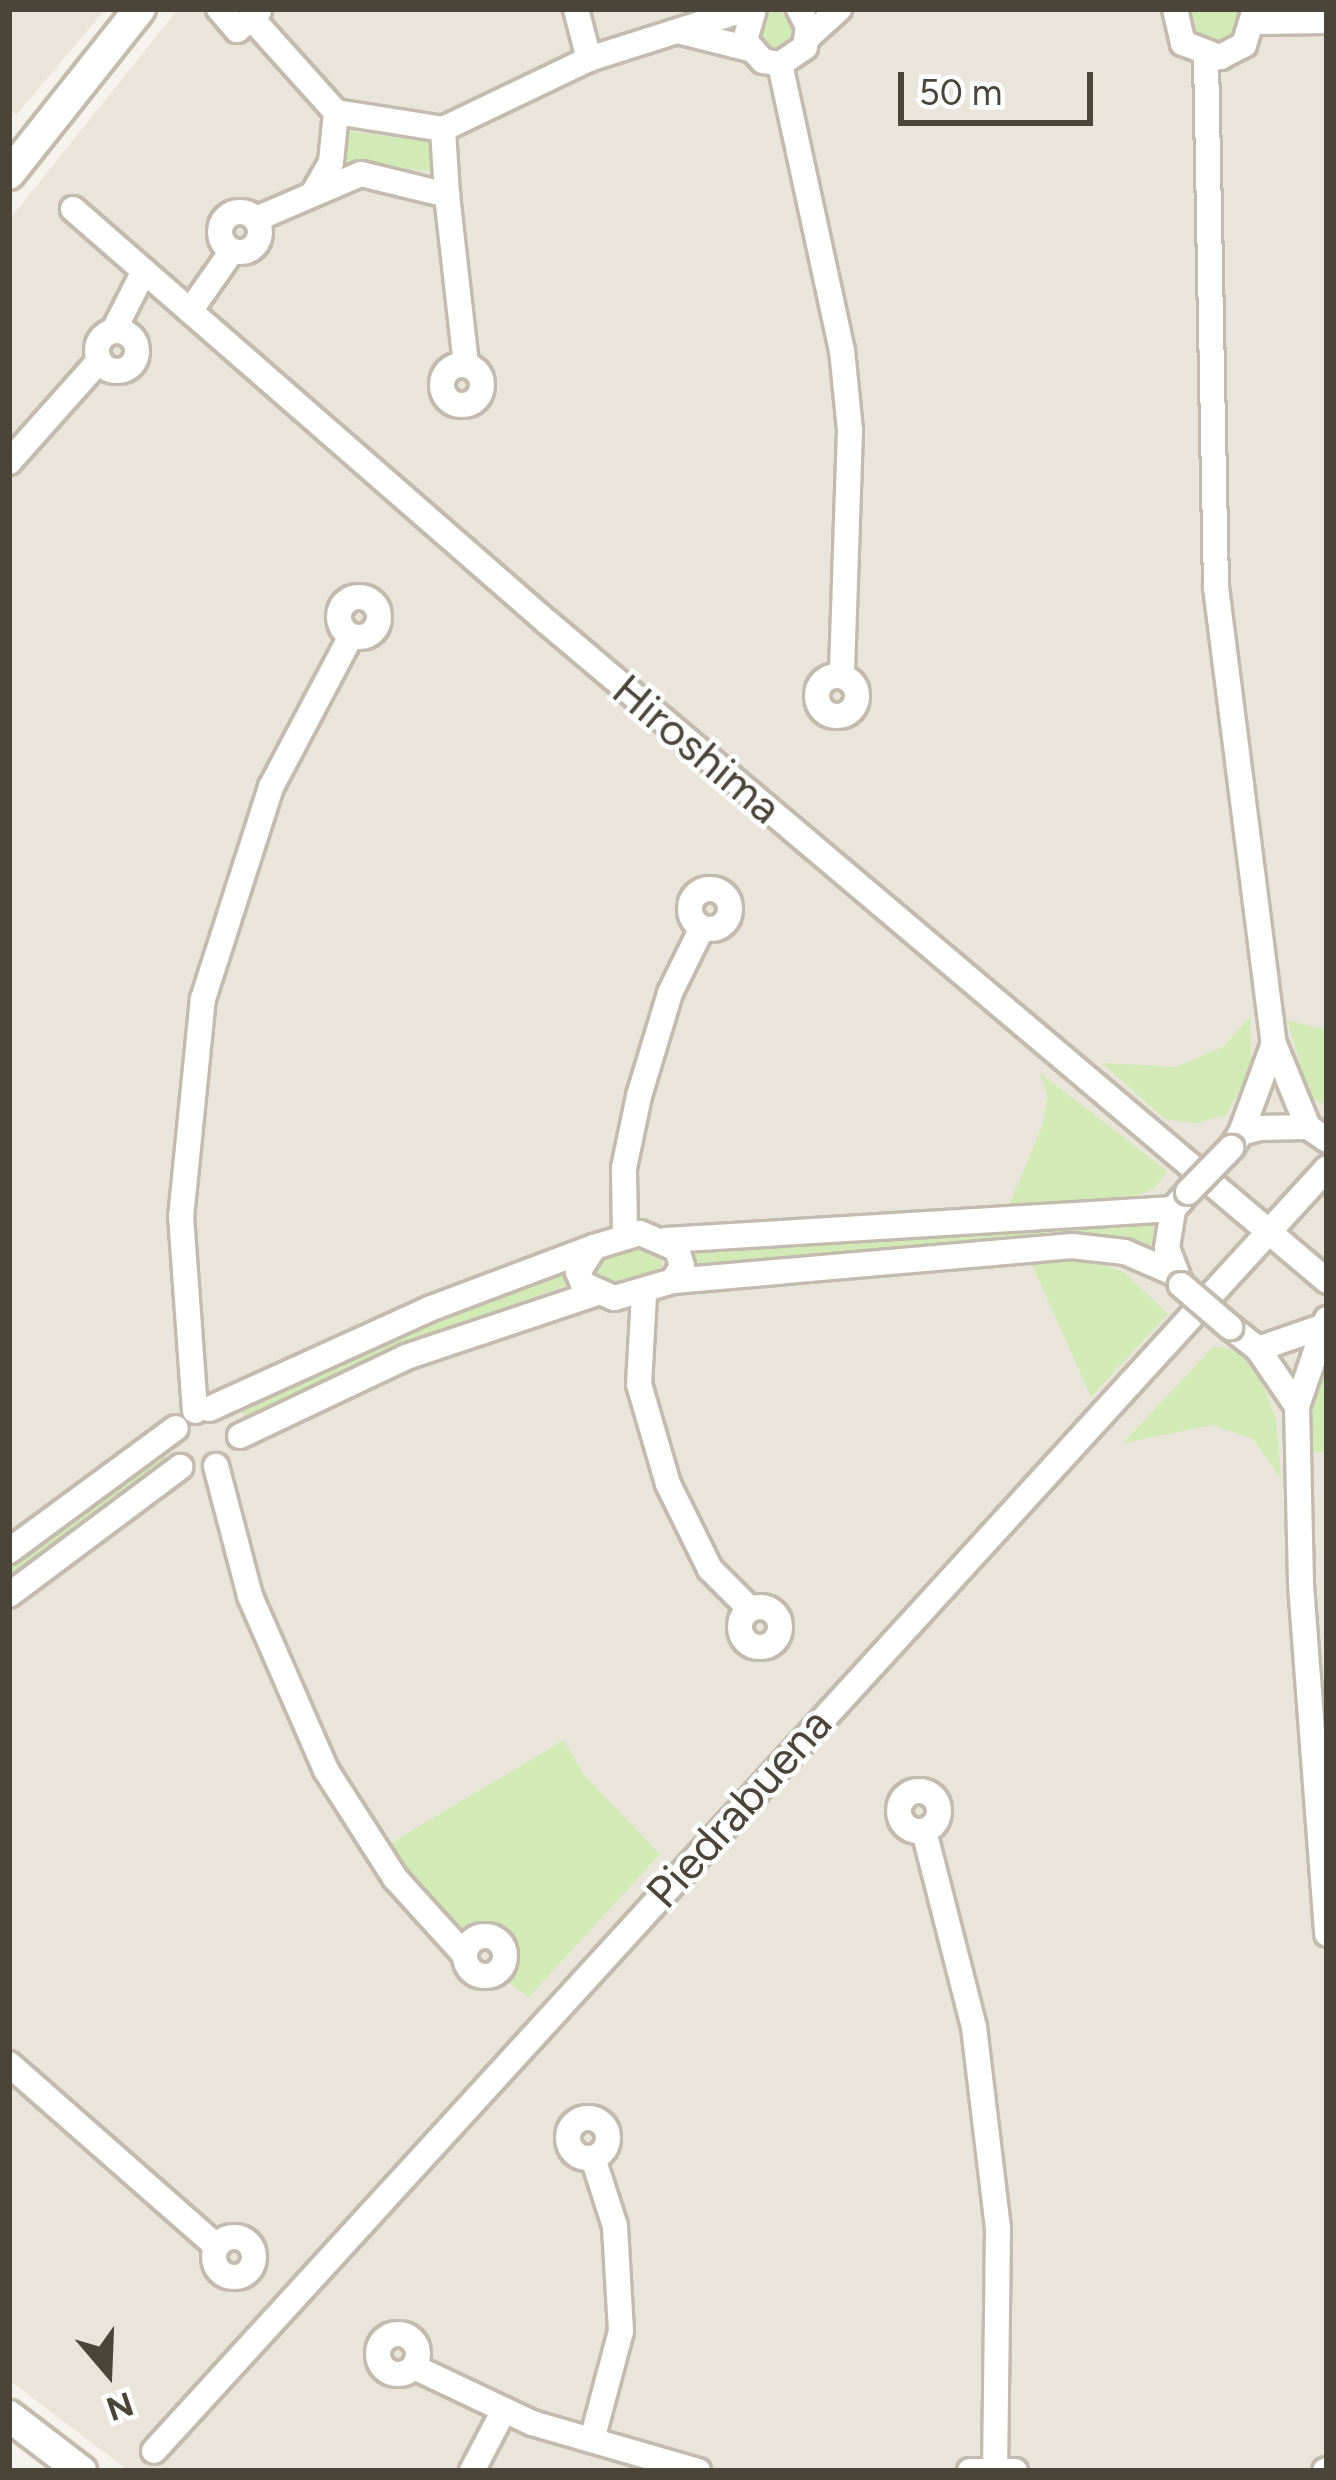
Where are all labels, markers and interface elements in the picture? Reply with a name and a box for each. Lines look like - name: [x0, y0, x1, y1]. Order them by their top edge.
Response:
- scale bar: [904, 48, 1099, 122]
- text: 50 m: [919, 71, 1002, 114]
- street label: Hiroshima: [602, 663, 792, 835]
- street label: Piedrabuena: [635, 1697, 843, 1919]
- north arrow: [48, 2312, 168, 2432]
- text: N: [101, 2384, 138, 2429]

